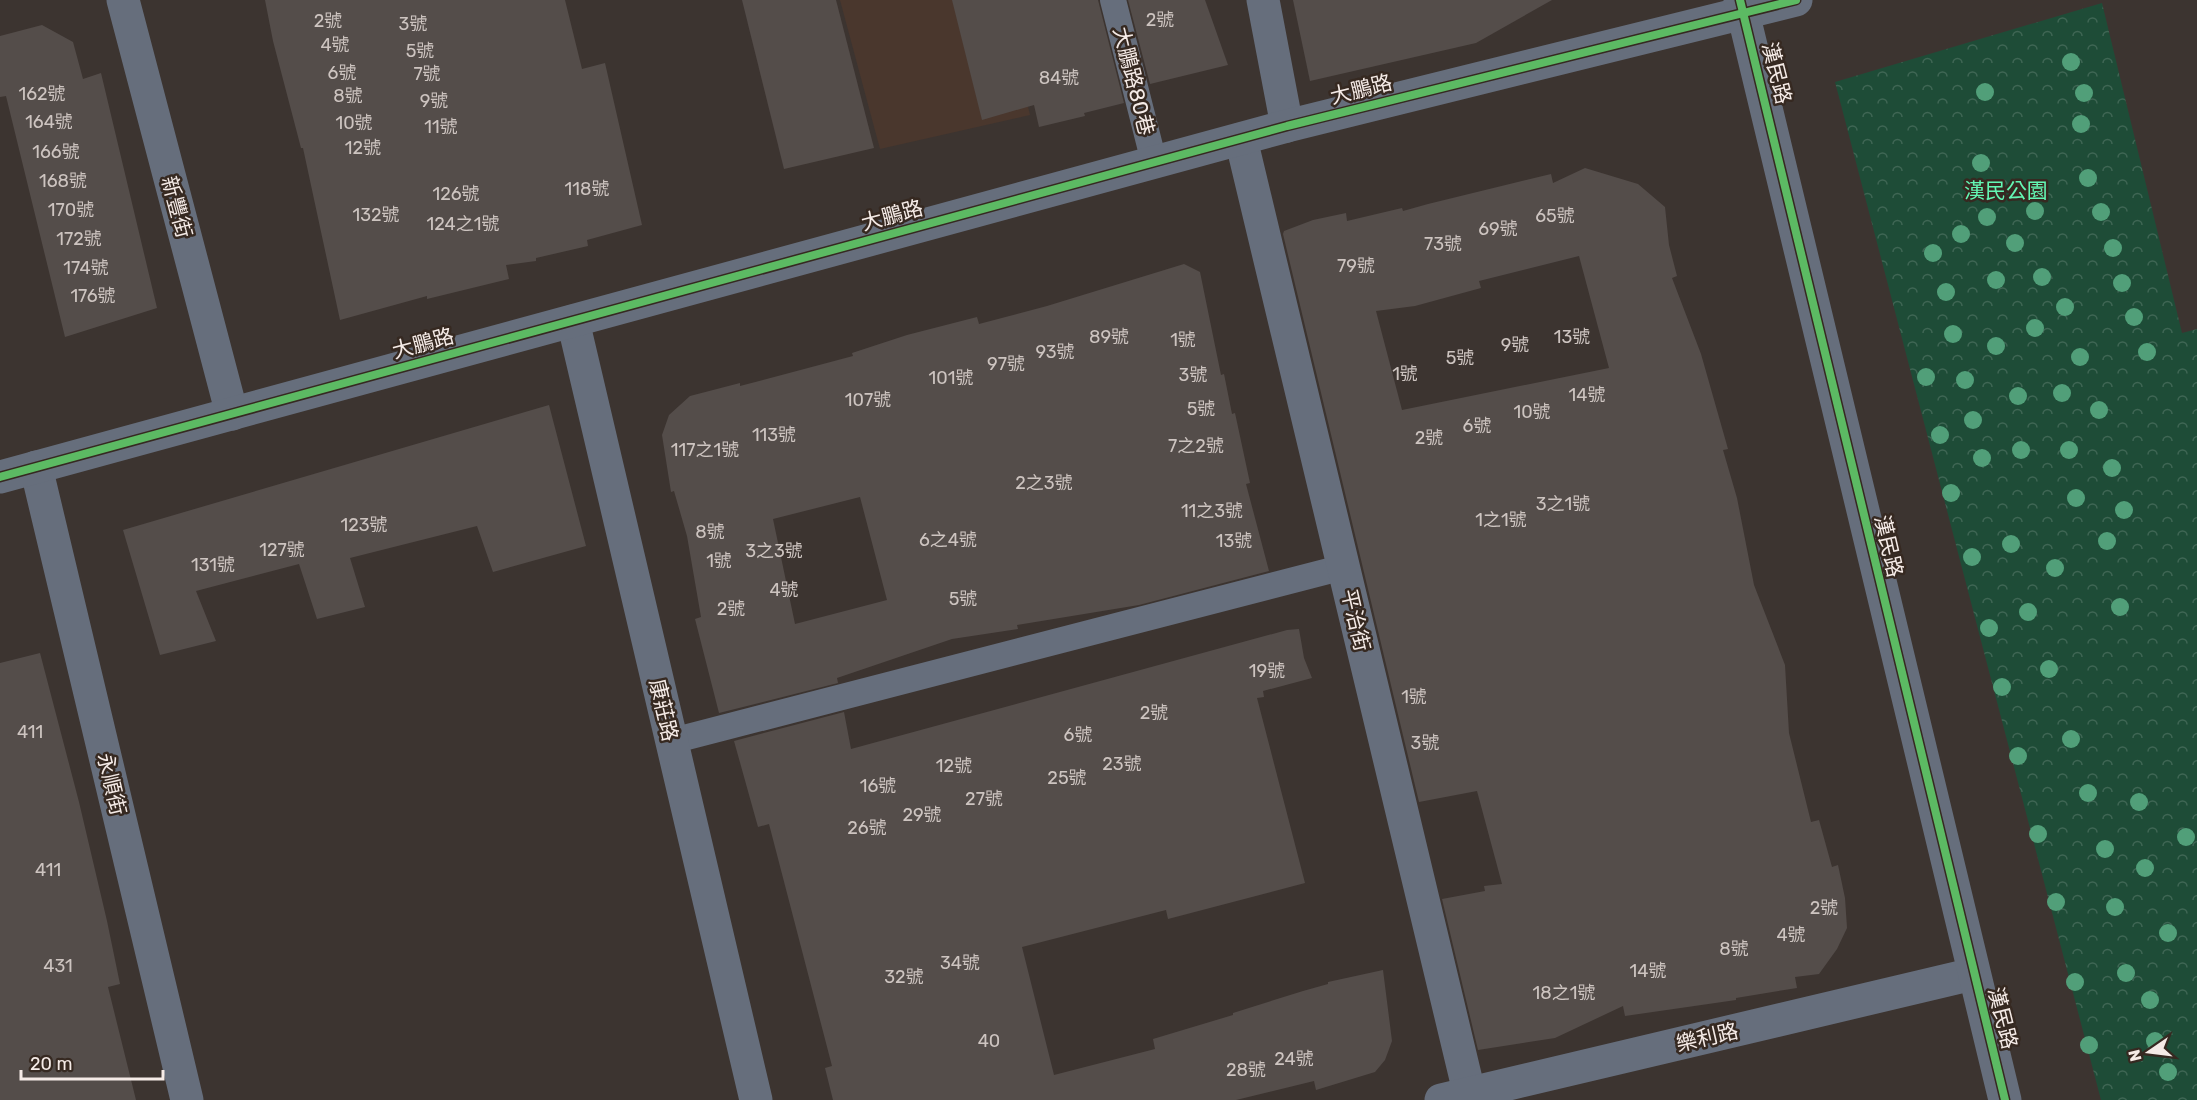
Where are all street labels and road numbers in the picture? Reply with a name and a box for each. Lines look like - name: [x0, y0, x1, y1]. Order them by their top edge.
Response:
- street label: 大鵬路80巷: [1108, 24, 1160, 138]
- street label: 漢民路: [1757, 39, 1797, 107]
- street label: 大鵬路: [1327, 69, 1395, 109]
- street label: 新豐街: [157, 173, 197, 241]
- street label: 大鵬路: [858, 195, 926, 235]
- street label: 大鵬路: [389, 323, 457, 363]
- street label: 漢民路: [1870, 512, 1908, 580]
- street label: 平治街: [1337, 586, 1375, 654]
- street label: 康莊路: [645, 676, 683, 744]
- street label: 永順街: [93, 750, 131, 818]
- street label: 漢民路: [1983, 984, 2023, 1052]
- street label: 樂利路: [1673, 1018, 1741, 1056]

